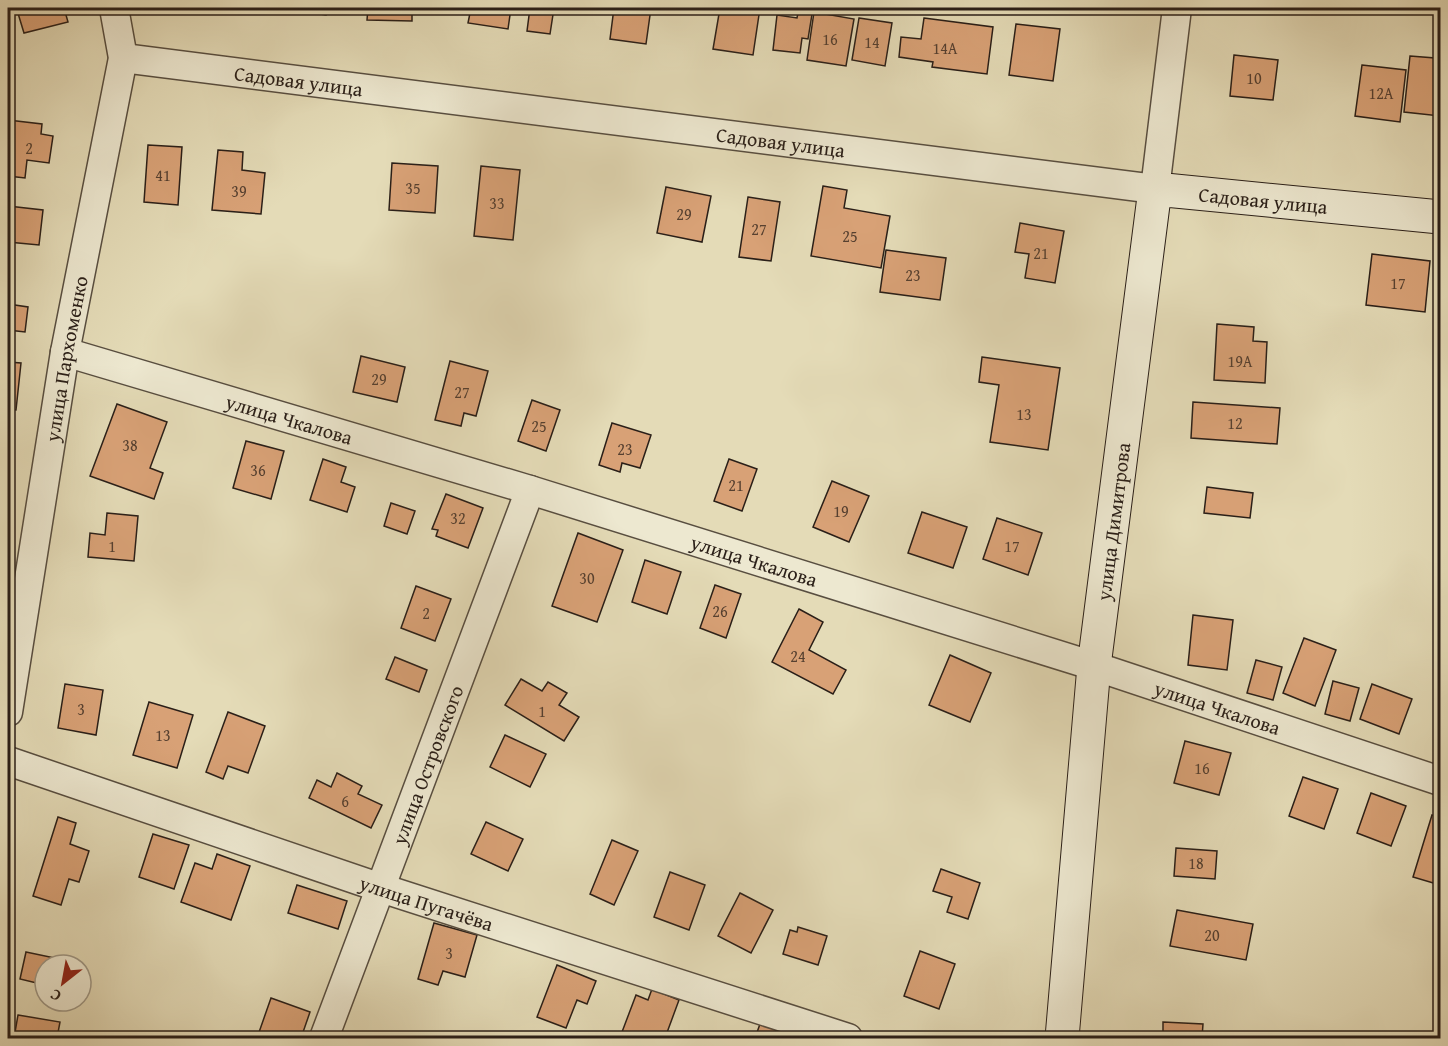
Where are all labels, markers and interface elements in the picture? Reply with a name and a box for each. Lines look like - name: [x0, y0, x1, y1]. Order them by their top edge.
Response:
- house number: 16: [822, 27, 838, 51]
- house number: 14: [864, 30, 880, 54]
- house number: 14А: [932, 36, 958, 60]
- street label: Садовая улица: [233, 58, 365, 103]
- house number: 10: [1246, 66, 1262, 90]
- house number: 12А: [1368, 81, 1394, 105]
- street label: Садовая улица: [715, 119, 847, 164]
- house number: 2: [25, 136, 33, 160]
- house number: 41: [155, 163, 171, 187]
- house number: 35: [405, 176, 421, 200]
- house number: 39: [231, 179, 247, 203]
- street label: Садовая улица: [1197, 179, 1329, 220]
- house number: 33: [489, 191, 505, 215]
- house number: 29: [676, 202, 692, 226]
- house number: 27: [751, 217, 767, 241]
- house number: 25: [842, 224, 858, 248]
- house number: 21: [1033, 241, 1049, 265]
- house number: 23: [905, 263, 921, 287]
- house number: 17: [1390, 271, 1406, 295]
- street label: улица Пархоменко: [36, 273, 94, 445]
- house number: 19А: [1227, 349, 1253, 373]
- house number: 29: [371, 367, 387, 391]
- house number: 27: [454, 380, 470, 404]
- street label: улица Чкалова: [221, 386, 357, 451]
- house number: 13: [1016, 402, 1032, 426]
- house number: 12: [1227, 411, 1243, 435]
- house number: 25: [531, 414, 547, 438]
- house number: 38: [122, 433, 138, 457]
- house number: 23: [617, 437, 633, 461]
- street label: улица Димитрова: [1088, 440, 1137, 603]
- house number: 36: [250, 458, 266, 482]
- house number: 21: [728, 473, 744, 497]
- house number: 19: [833, 499, 849, 523]
- house number: 32: [450, 506, 466, 530]
- street label: улица Чкалова: [686, 526, 822, 594]
- house number: 1: [108, 534, 116, 558]
- house number: 17: [1004, 534, 1020, 558]
- house number: 30: [579, 566, 595, 590]
- house number: 26: [712, 599, 728, 623]
- house number: 2: [422, 601, 430, 625]
- house number: 24: [790, 644, 806, 668]
- street label: улица Чкалова: [1150, 672, 1285, 742]
- street label: улица Островского: [383, 681, 470, 849]
- house number: 3: [77, 697, 85, 721]
- house number: 1: [538, 699, 546, 723]
- house number: 13: [155, 723, 171, 747]
- house number: 16: [1194, 756, 1210, 780]
- house number: 6: [341, 789, 349, 813]
- house number: 18: [1188, 851, 1204, 875]
- street label: улица Пугачёва: [355, 867, 498, 938]
- house number: 20: [1204, 923, 1220, 947]
- house number: 3: [445, 941, 453, 965]
- north arrow: [33, 953, 93, 1013]
- text: С: [45, 983, 65, 1008]

